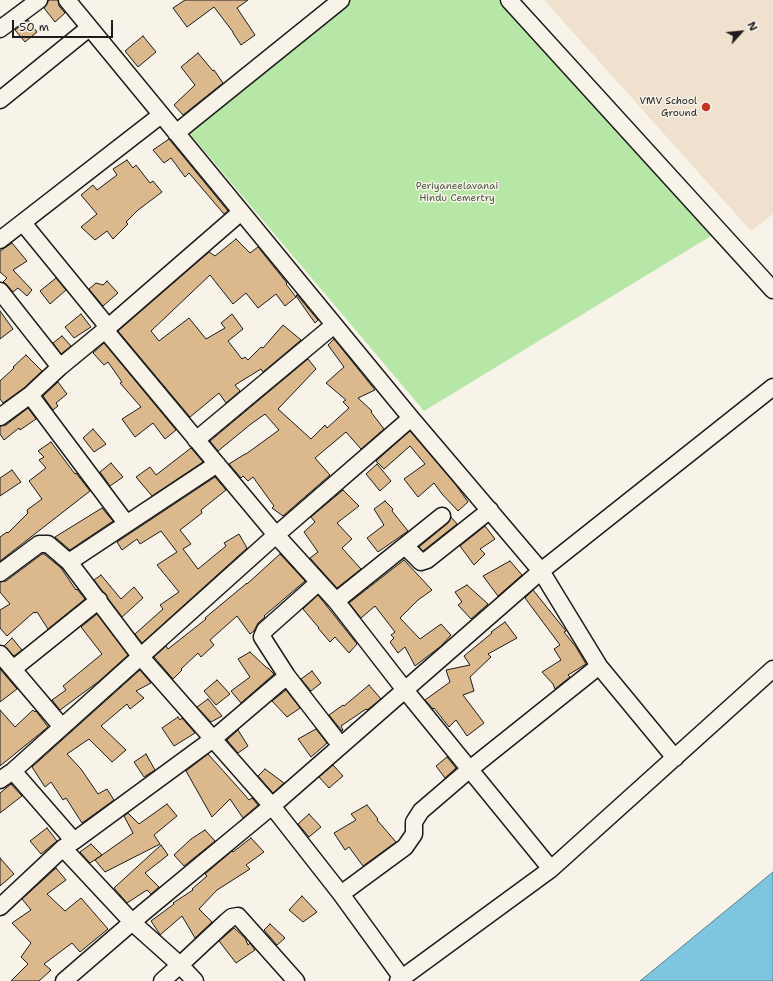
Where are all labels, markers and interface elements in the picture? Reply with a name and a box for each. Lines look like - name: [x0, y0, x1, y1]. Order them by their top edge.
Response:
- scale bar: [14, 12, 115, 38]
- north arrow: [721, 12, 761, 52]
- text: 50 m: [19, 19, 49, 35]
- text: N: [743, 19, 761, 34]
- place label: VMV School Ground: [639, 95, 697, 118]
- marker: VMV School Ground: [700, 101, 712, 113]
- park label: Periyaneelavanai Hindu Cemertry: [416, 180, 498, 204]

